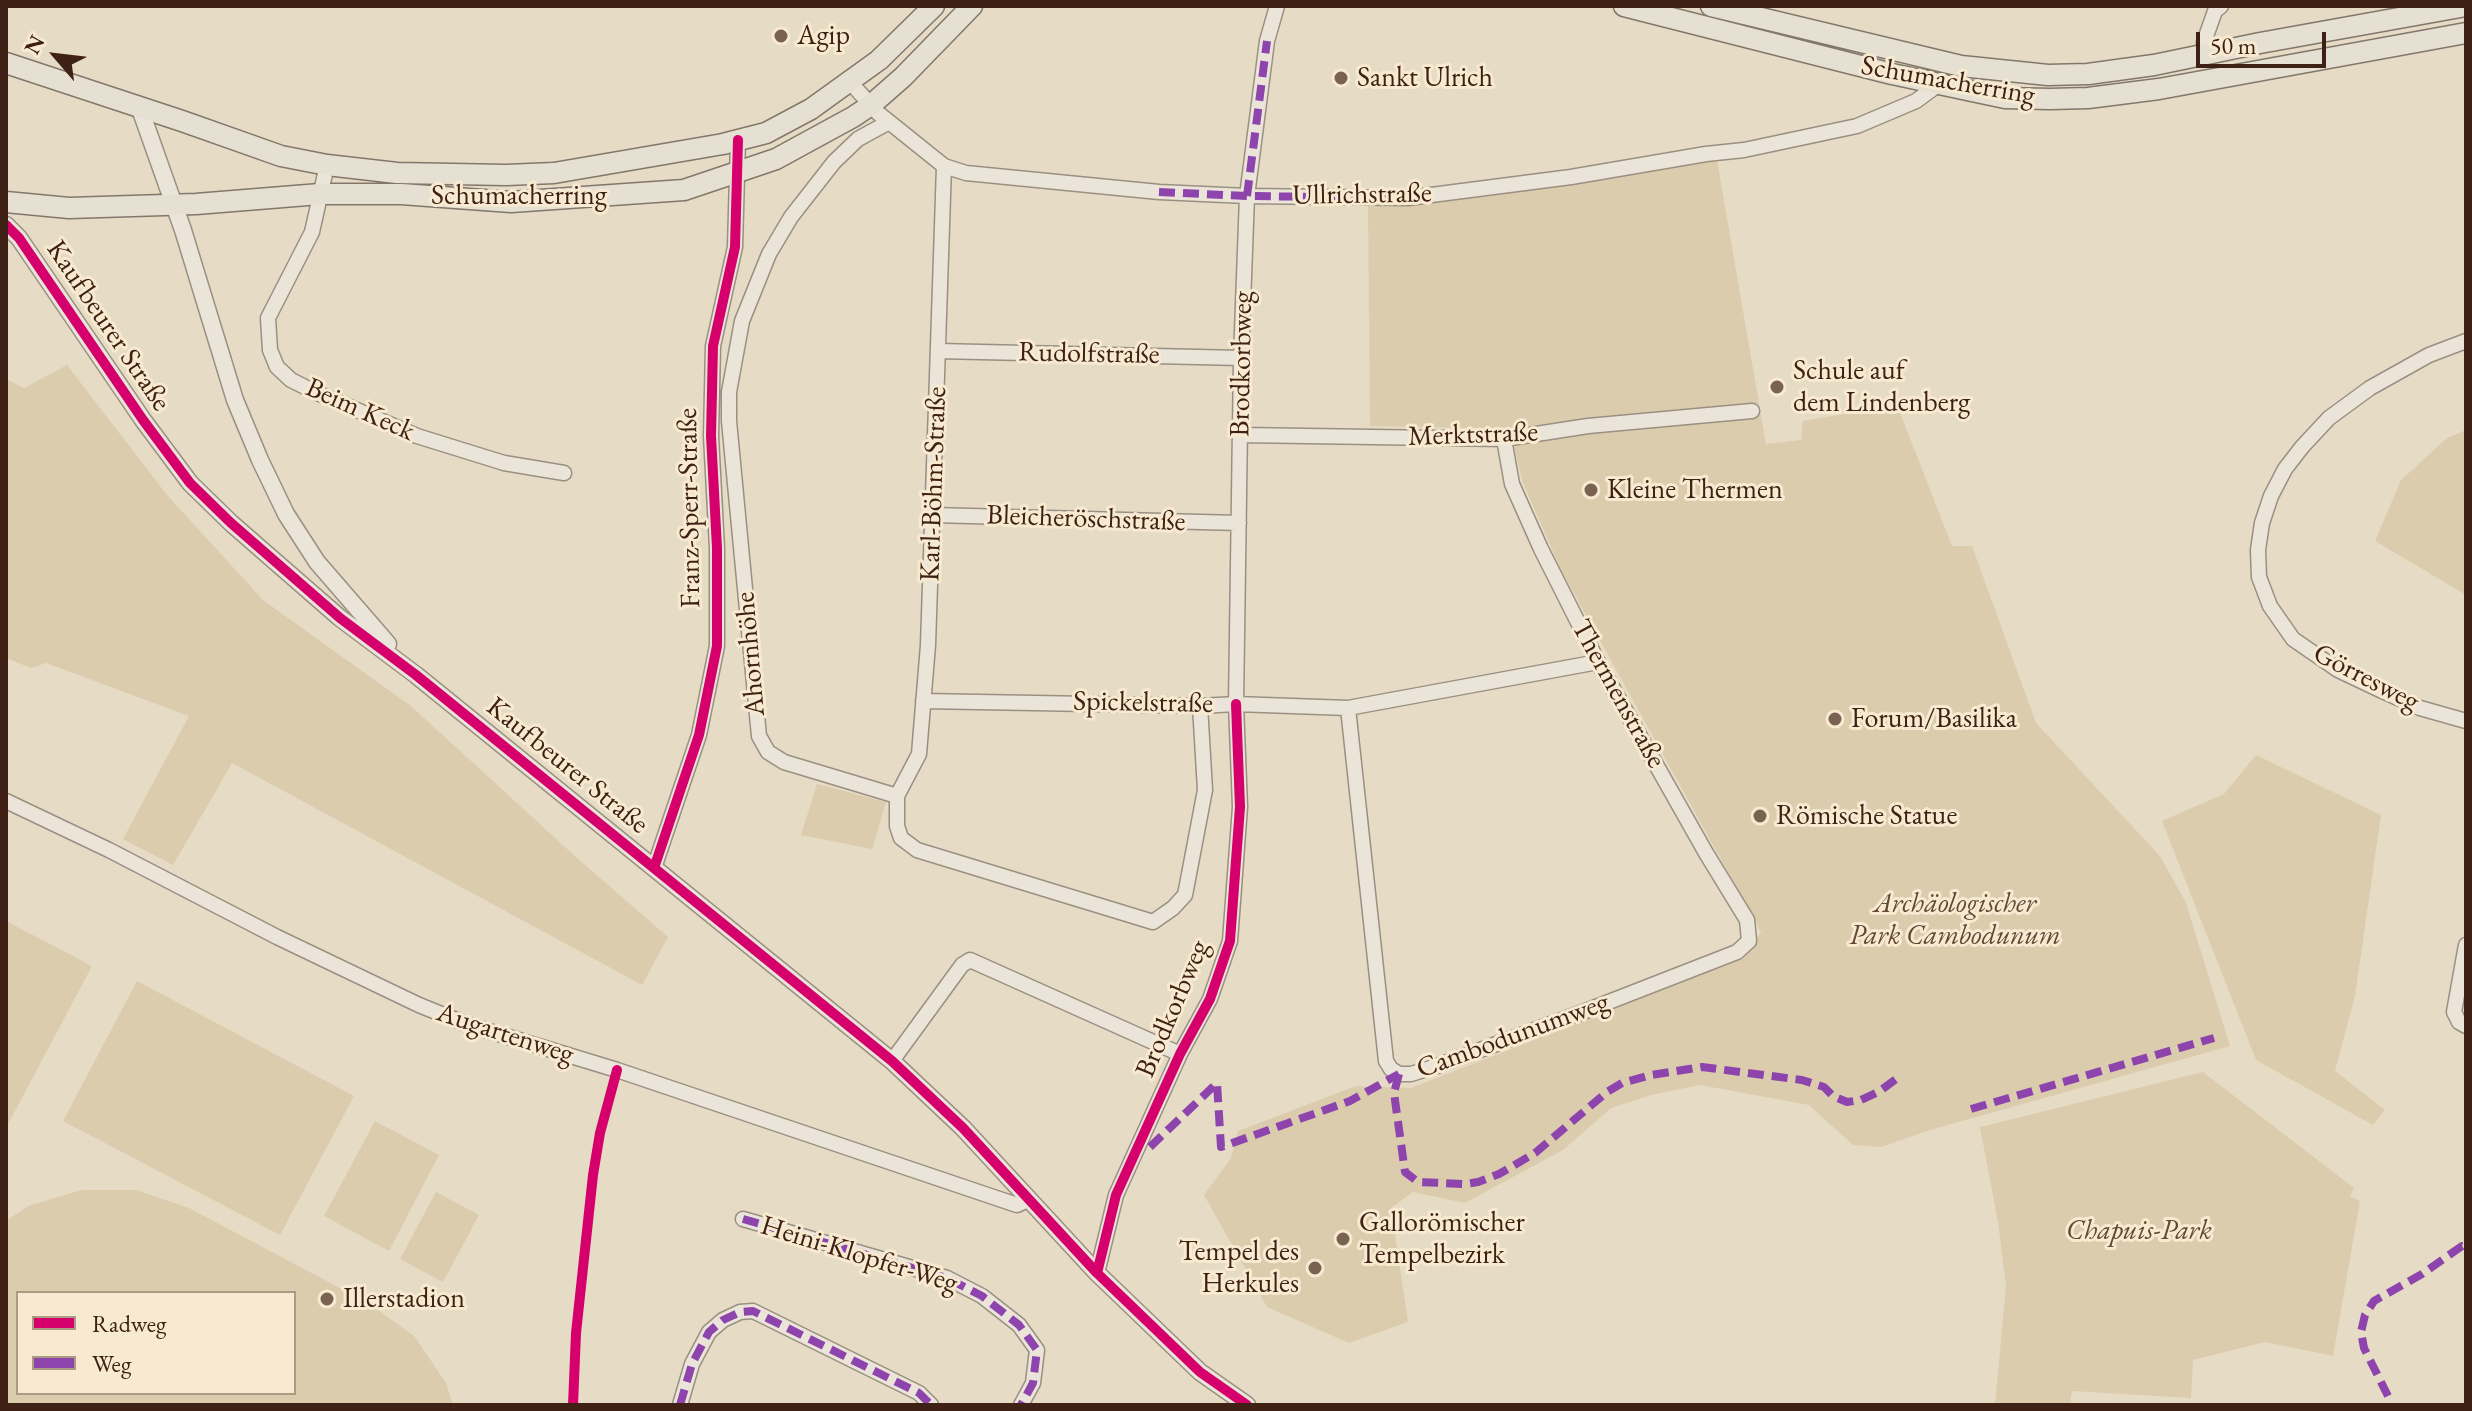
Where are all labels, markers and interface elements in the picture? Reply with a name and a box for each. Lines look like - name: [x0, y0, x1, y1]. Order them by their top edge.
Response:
- north arrow: [16, 16, 96, 96]
- scale bar: [2200, 16, 2330, 66]
- place label: Agip: [797, 19, 850, 53]
- marker: Agip: [772, 27, 790, 45]
- text: N: [17, 30, 51, 59]
- text: 50 m: [2210, 30, 2257, 61]
- street label: Schumacherring: [1859, 49, 2037, 113]
- place label: Sankt Ulrich: [1357, 61, 1493, 95]
- marker: Sankt Ulrich: [1332, 69, 1350, 87]
- street label: Ullrichstraße: [1292, 177, 1432, 213]
- street label: Schumacherring: [431, 179, 607, 213]
- street label: Kaufbeurer Straße: [39, 234, 177, 418]
- street label: Brodkorbweg: [1224, 291, 1260, 437]
- street label: Rudolfstraße: [1018, 336, 1160, 372]
- place label: Schule auf dem Lindenberg: [1793, 354, 1970, 420]
- street label: Beim Keck: [300, 371, 420, 449]
- marker: Schule auf dem Lindenberg: [1768, 378, 1786, 396]
- street label: Karl-Böhm-Straße: [914, 386, 954, 582]
- street label: Franz-Sperr-Straße: [671, 408, 709, 608]
- street label: Merktstraße: [1407, 416, 1539, 454]
- place label: Kleine Thermen: [1607, 473, 1783, 507]
- marker: Kleine Thermen: [1582, 481, 1600, 499]
- street label: Bleicheröschstraße: [986, 499, 1186, 539]
- street label: Ahornhöhe: [729, 590, 773, 718]
- street label: Thermenstraße: [1563, 614, 1673, 774]
- street label: Görresweg: [2307, 637, 2425, 719]
- street label: Spickelstraße: [1073, 685, 1213, 721]
- street label: Kaufbeurer Straße: [479, 690, 655, 842]
- place label: Forum/Basilika: [1851, 702, 2017, 736]
- marker: Forum/Basilika: [1826, 710, 1844, 728]
- place label: Römische Statue: [1776, 799, 1957, 833]
- marker: Römische Statue: [1751, 807, 1769, 825]
- park label: Archäologischer Park Cambodunum: [1849, 887, 2061, 953]
- street label: Brodkorbweg: [1129, 935, 1217, 1083]
- street label: Cambodunumweg: [1412, 986, 1614, 1086]
- street label: Augartenweg: [432, 996, 578, 1072]
- place label: Gallorömischer Tempelbezirk: [1359, 1206, 1525, 1272]
- street label: Heini-Klopfer-Weg: [757, 1209, 961, 1301]
- park label: Chapuis-Park: [2066, 1214, 2212, 1248]
- marker: Gallorömischer Tempelbezirk: [1334, 1230, 1352, 1248]
- place label: Tempel des Herkules: [1179, 1235, 1299, 1301]
- marker: Tempel des Herkules: [1306, 1259, 1324, 1277]
- place label: Illerstadion: [343, 1282, 465, 1316]
- marker: Illerstadion: [318, 1290, 336, 1308]
- legend: [16, 1291, 296, 1395]
- text: Radweg: [92, 1308, 166, 1339]
- text: Weg: [92, 1348, 131, 1379]

